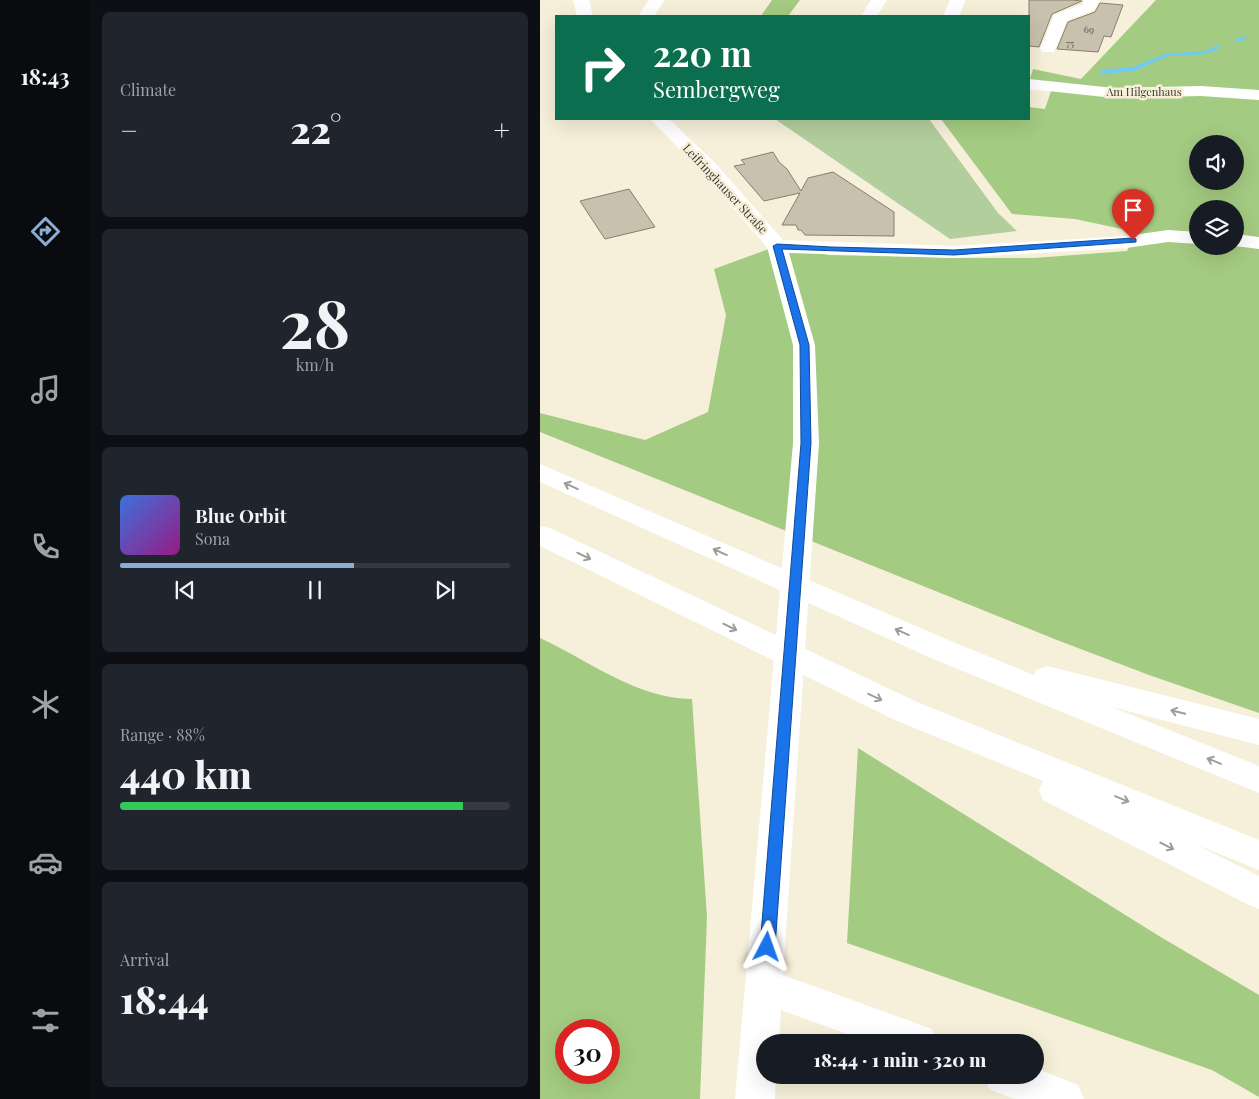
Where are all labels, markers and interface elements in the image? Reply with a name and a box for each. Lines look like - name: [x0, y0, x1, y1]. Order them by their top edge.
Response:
- house number: 69: [1084, 22, 1094, 36]
- text: 220 m: [653, 29, 752, 76]
- icon: right: [570, 35, 635, 100]
- house number: 75: [1066, 36, 1074, 50]
- text: 18:43: [20, 61, 70, 91]
- text: Sembergweg: [653, 74, 780, 104]
- text: Climate: [120, 79, 176, 100]
- street label: Am Hilgenhaus: [1105, 84, 1182, 99]
- text: 22°: [290, 103, 342, 154]
- text: −: [120, 111, 138, 148]
- text: +: [494, 111, 510, 148]
- map controls: [1189, 135, 1244, 255]
- button: sound: [1189, 135, 1244, 190]
- street label: Leifringhauser Straße: [680, 140, 772, 237]
- pin: [1112, 189, 1154, 240]
- icon: arrive: [1119, 196, 1147, 224]
- button: layers: [1189, 200, 1244, 255]
- icon: directions: [28, 214, 63, 249]
- text: 28: [280, 278, 350, 364]
- text: km/h: [296, 354, 334, 375]
- icon: music: [28, 372, 63, 407]
- one-way arrow: [564, 481, 579, 491]
- text: Blue Orbit: [195, 502, 286, 528]
- text: Sona: [195, 528, 230, 549]
- icon: phone: [28, 529, 63, 564]
- one-way arrow: [713, 546, 728, 556]
- one-way arrow: [576, 552, 591, 561]
- icon: previous: [171, 576, 199, 604]
- icon: pause: [301, 576, 329, 604]
- icon: next: [431, 576, 459, 604]
- one-way arrow: [722, 623, 737, 632]
- one-way arrow: [895, 627, 910, 637]
- icon: climate: [28, 687, 63, 722]
- one-way arrow: [867, 693, 882, 703]
- one-way arrow: [1170, 707, 1186, 716]
- text: Range · 88%: [120, 724, 205, 745]
- text: 440 km: [120, 748, 252, 799]
- one-way arrow: [1207, 756, 1222, 766]
- one-way arrow: [1114, 795, 1129, 805]
- one-way arrow: [1159, 841, 1174, 851]
- icon: car: [28, 845, 63, 880]
- position arrow: [740, 920, 792, 972]
- text: Arrival: [120, 949, 169, 970]
- text: 18:44: [120, 973, 209, 1024]
- icon: filters: [28, 1003, 63, 1038]
- speed limit sign: 30: [555, 1019, 620, 1084]
- text: 18:44 · 1 min · 320 m: [814, 1046, 986, 1072]

